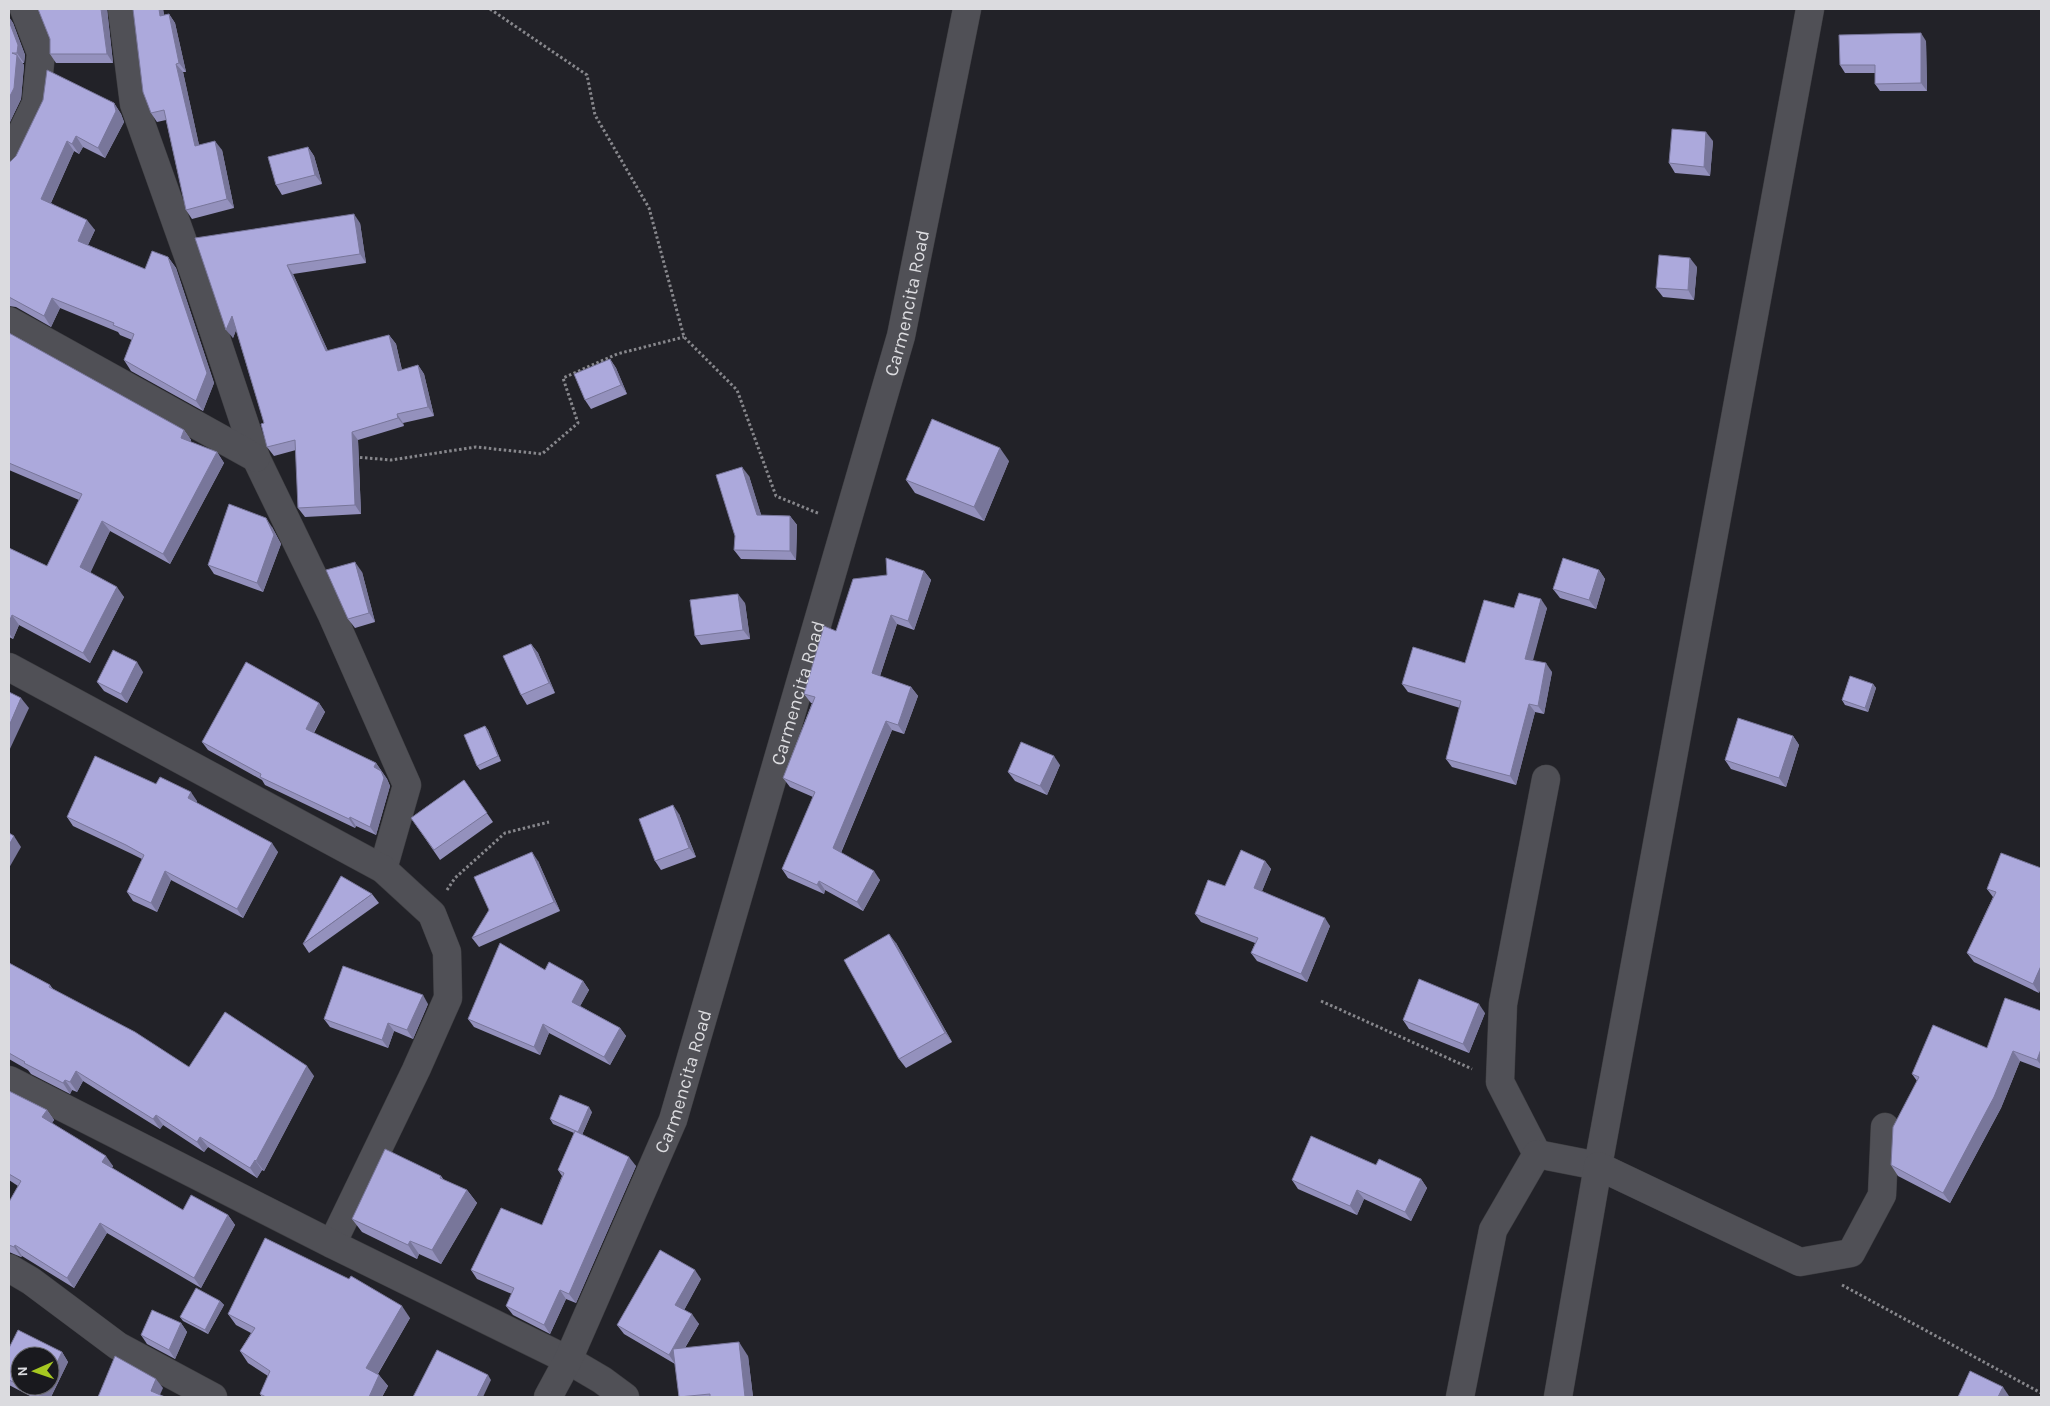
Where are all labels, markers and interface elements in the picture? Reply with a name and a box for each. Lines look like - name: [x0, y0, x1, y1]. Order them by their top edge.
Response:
- street label: Carmencita Road: [880, 228, 934, 379]
- street label: Carmencita Road: [767, 618, 830, 768]
- street label: Carmencita Road: [650, 1007, 717, 1157]
- north arrow: [10, 1346, 60, 1396]
- text: N: [14, 1366, 31, 1377]

